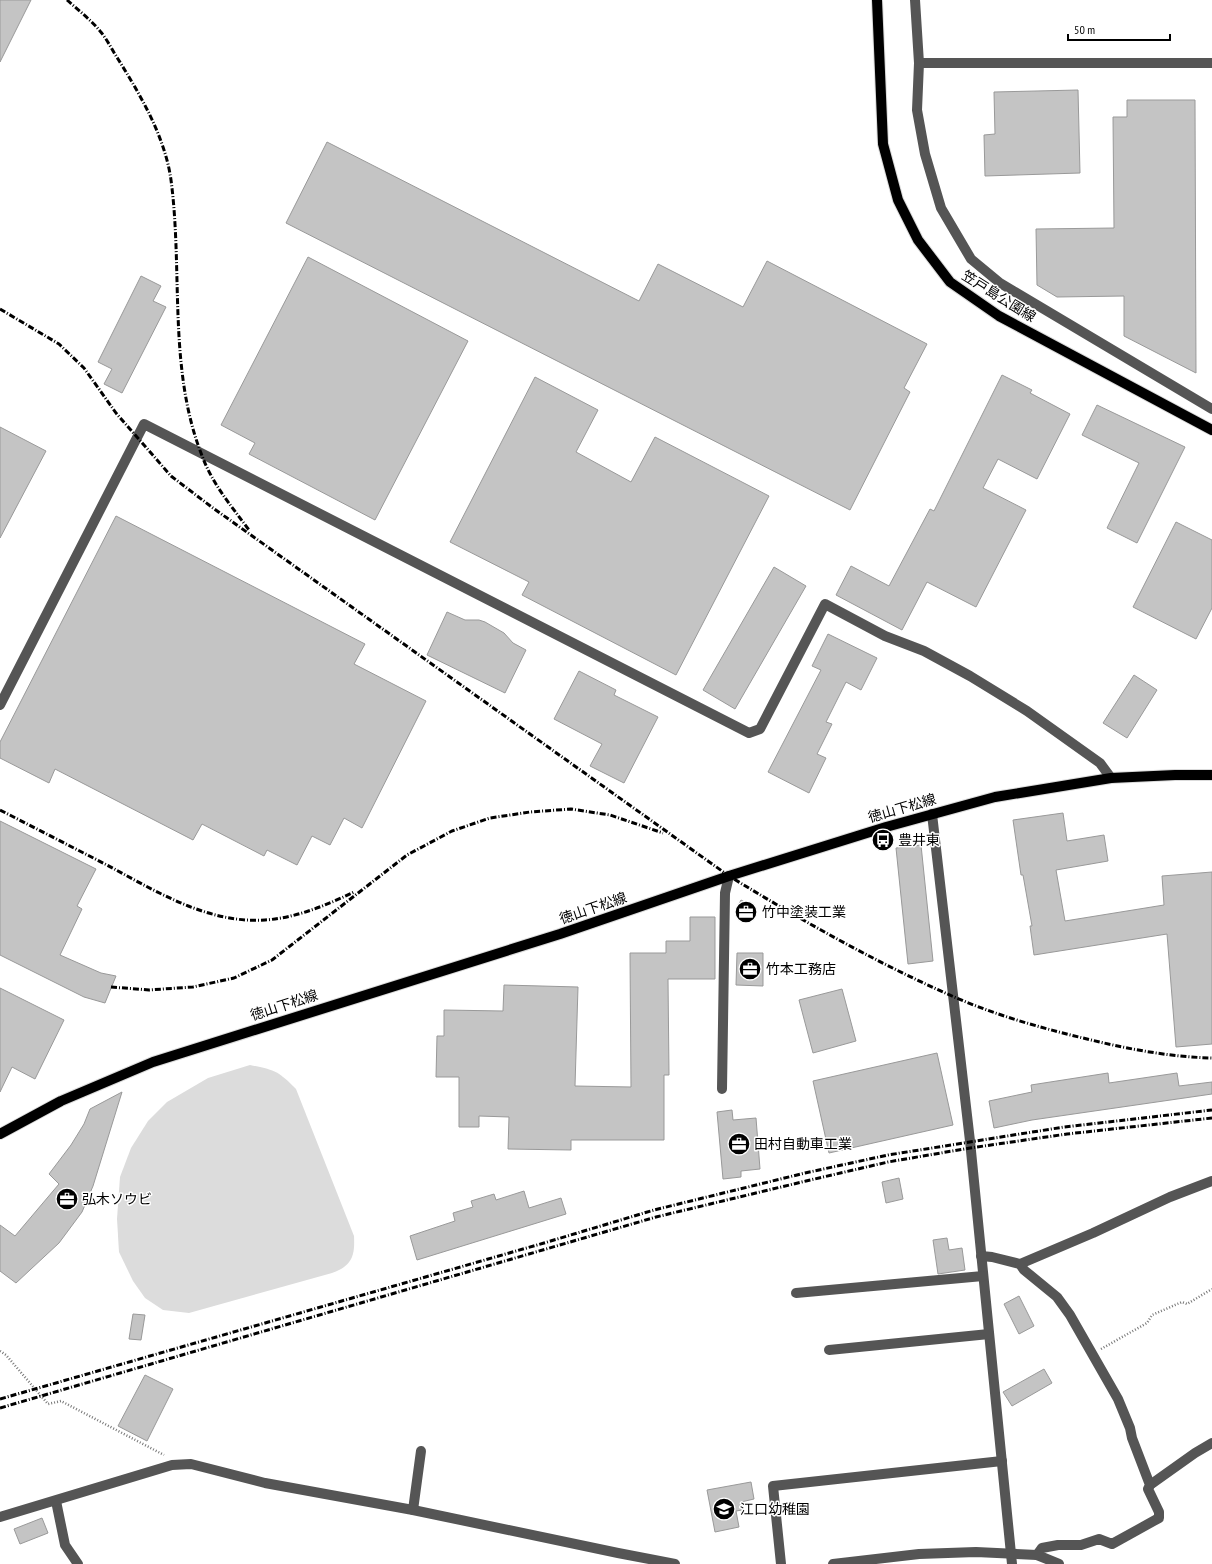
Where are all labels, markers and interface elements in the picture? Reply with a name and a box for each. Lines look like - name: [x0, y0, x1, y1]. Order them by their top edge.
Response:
- scale bar: [1068, 16, 1170, 42]
- text: 50 m: [1074, 22, 1095, 37]
- street label: 笠戸島公園線: [959, 266, 1039, 326]
- street label: 徳山下松線: [866, 790, 938, 826]
- bus stop icon: 豊井東: [870, 827, 896, 853]
- place label: 豊井東: [898, 831, 940, 849]
- street label: 徳山下松線: [557, 888, 629, 928]
- office icon: 竹中塗装工業: [733, 899, 759, 925]
- place label: 竹中塗装工業: [762, 903, 846, 921]
- office icon: 竹本工務店: [737, 956, 763, 982]
- place label: 竹本工務店: [766, 960, 836, 978]
- street label: 徳山下松線: [248, 986, 320, 1024]
- office icon: 田村自動車工業: [726, 1131, 752, 1157]
- place label: 田村自動車工業: [754, 1135, 852, 1153]
- office icon: 弘木ソウビ: [54, 1186, 80, 1212]
- place label: 弘木ソウビ: [82, 1190, 152, 1208]
- school or university icon: 江口幼稚園: [711, 1496, 737, 1522]
- place label: 江口幼稚園: [740, 1500, 810, 1518]

